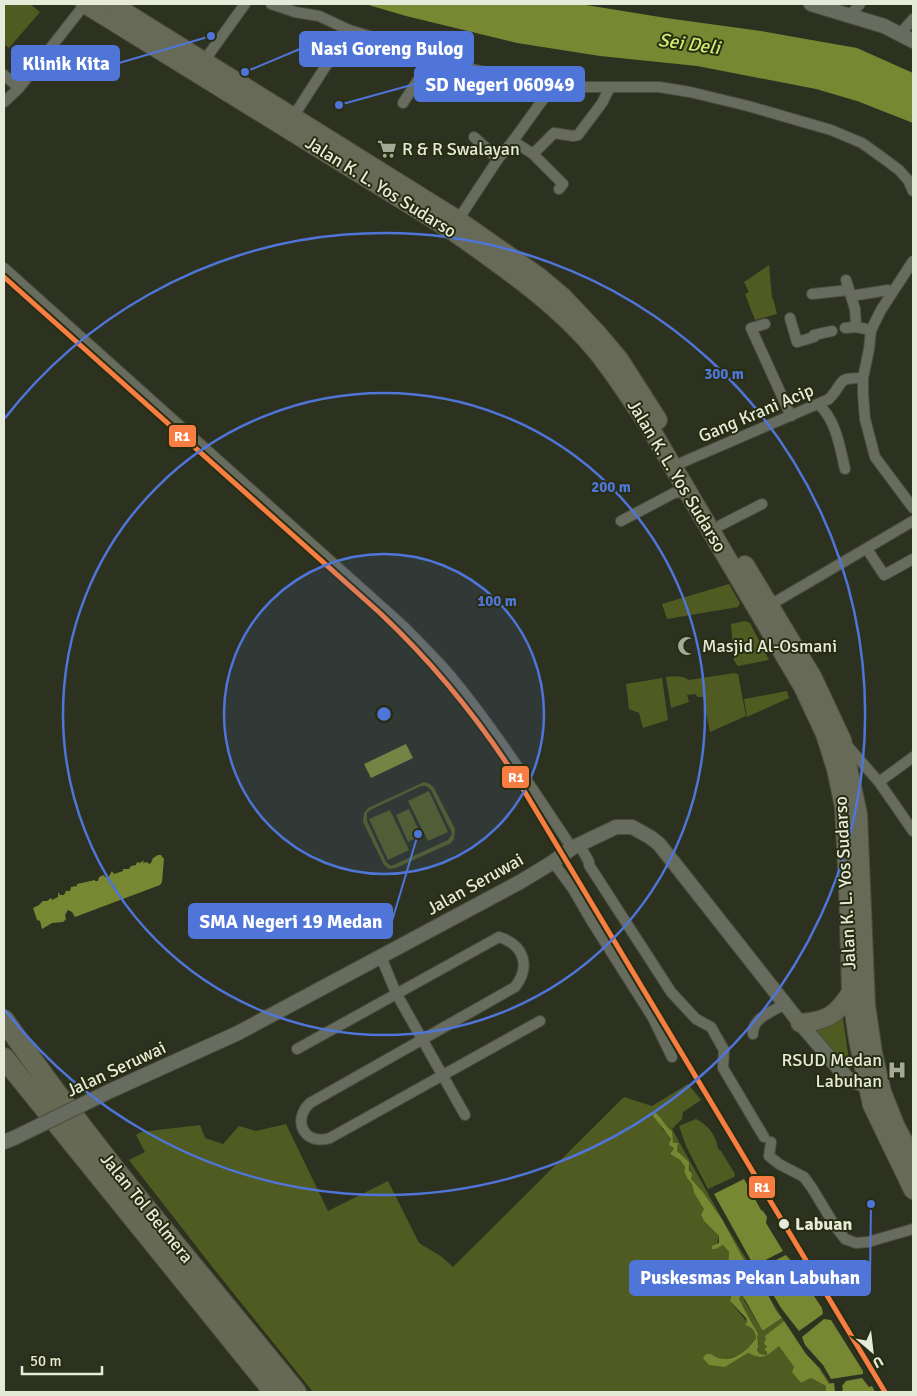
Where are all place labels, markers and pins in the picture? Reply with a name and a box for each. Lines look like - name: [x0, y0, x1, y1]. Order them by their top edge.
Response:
- callout: Nasi Goreng Bulog: [300, 32, 473, 66]
- callout: Klinik Kita: [12, 46, 119, 80]
- callout: SD Negeri 060949: [415, 67, 584, 101]
- supermarket icon: R & R Swalayan: [376, 138, 398, 160]
- place label: R & R Swalayan: [402, 138, 520, 160]
- mosque icon: Masjid Al-Osmani: [676, 635, 698, 657]
- place label: Masjid Al-Osmani: [702, 635, 837, 657]
- centre of rings: [375, 705, 393, 723]
- callout: SMA Negeri 19 Medan: [189, 904, 392, 938]
- place label: RSUD Medan Labuhan: [781, 1049, 882, 1092]
- hospital icon: RSUD Medan Labuhan: [886, 1059, 908, 1081]
- place label: Labuan: [795, 1213, 852, 1235]
- marker: Labuan: [777, 1217, 791, 1231]
- callout: Puskesmas Pekan Labuhan: [630, 1261, 870, 1295]

